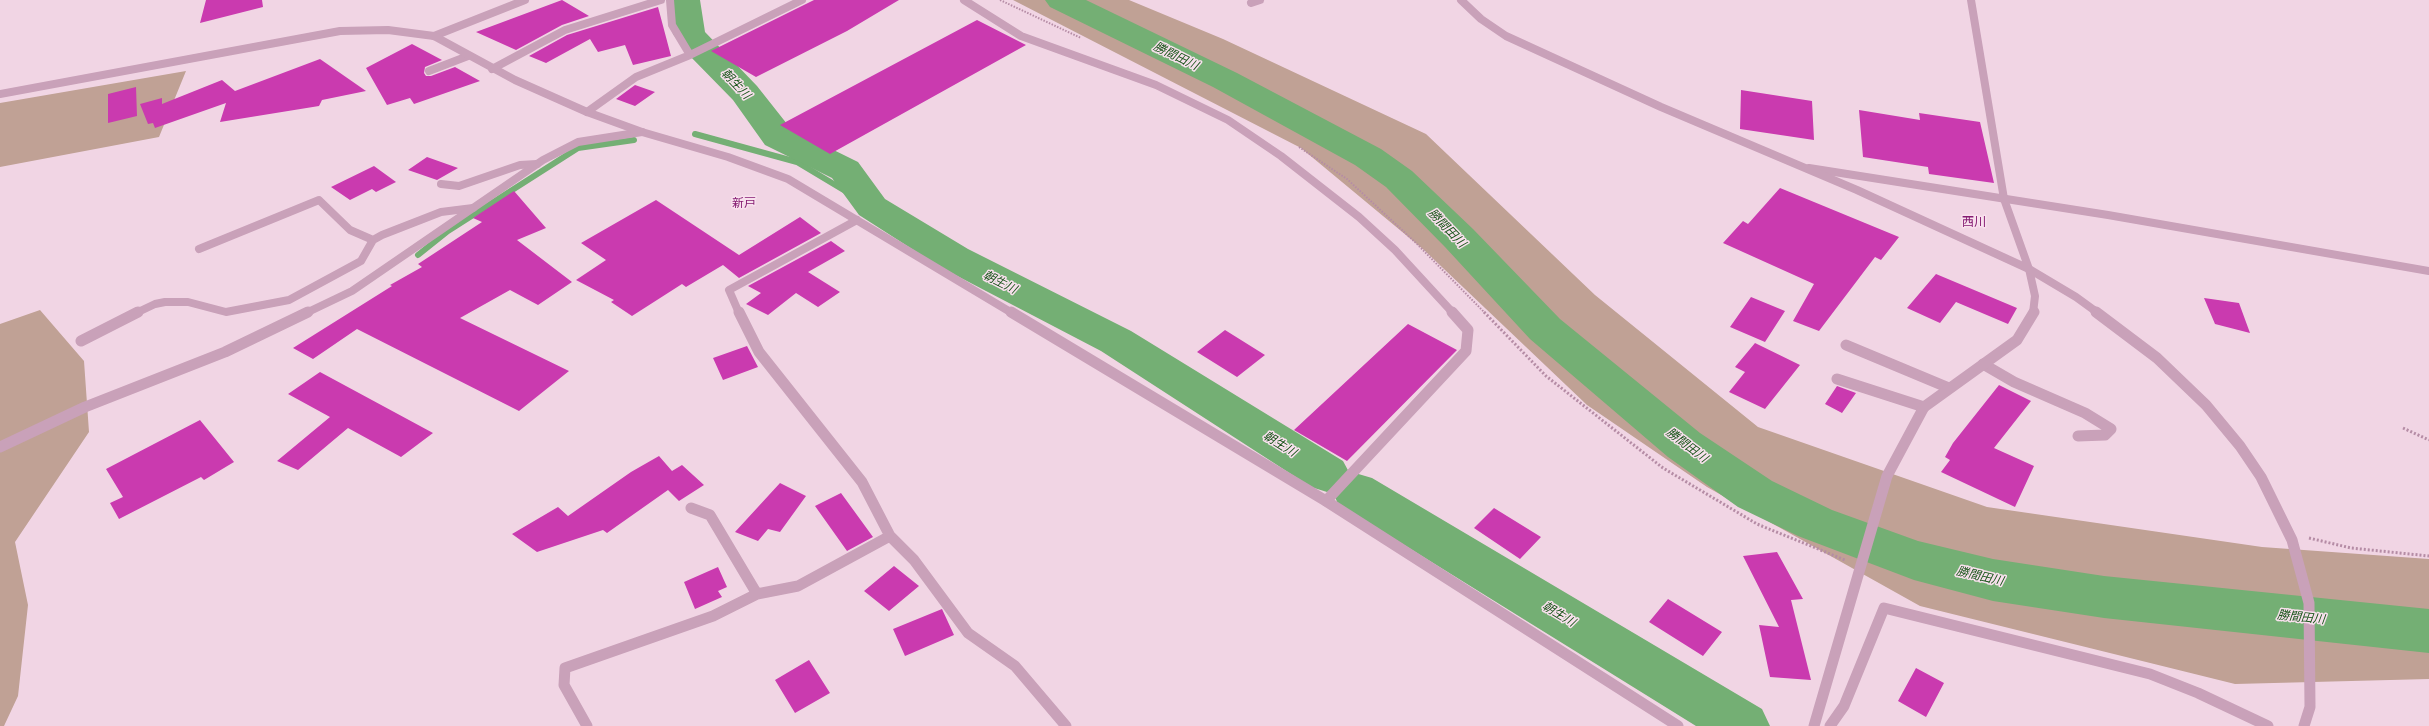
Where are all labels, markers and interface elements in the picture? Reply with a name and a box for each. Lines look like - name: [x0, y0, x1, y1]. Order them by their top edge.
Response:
- water label: 勝間田川: [1151, 39, 1201, 73]
- water label: 朝生川: [718, 66, 754, 102]
- district label: 新戸: [732, 196, 756, 210]
- water label: 勝間田川: [1425, 206, 1469, 250]
- district label: 西川: [1962, 215, 1986, 229]
- water label: 朝生川: [981, 267, 1019, 297]
- water label: 勝間田川: [1663, 425, 1711, 465]
- water label: 朝生川: [1261, 428, 1299, 460]
- water label: 勝間田川: [1955, 564, 2005, 588]
- water label: 朝生川: [1540, 599, 1578, 629]
- water label: 勝間田川: [2276, 607, 2326, 627]

